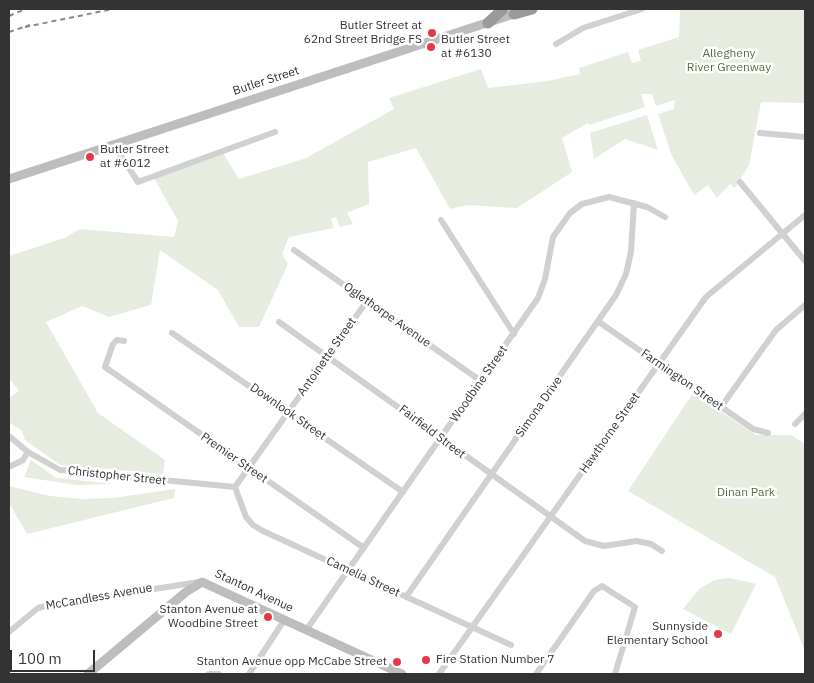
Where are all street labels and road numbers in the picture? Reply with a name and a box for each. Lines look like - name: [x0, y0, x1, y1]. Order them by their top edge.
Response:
- street label: Butler Street: [231, 64, 301, 98]
- street label: Oglethorpe Avenue: [341, 279, 433, 351]
- street label: Antoinette Street: [295, 315, 359, 399]
- street label: Woodbine Street: [447, 343, 511, 425]
- street label: Farmington Street: [638, 346, 726, 414]
- street label: Simona Drive: [513, 374, 565, 440]
- street label: Downlook Street: [247, 380, 329, 444]
- street label: Hawthorne Street: [577, 390, 643, 476]
- street label: Fairfield Street: [396, 402, 468, 462]
- street label: Premier Street: [198, 430, 270, 486]
- street label: Christopher Street: [67, 464, 167, 488]
- street label: Camelia Street: [324, 554, 402, 600]
- street label: Stanton Avenue: [212, 567, 296, 615]
- street label: McCandless Avenue: [45, 581, 153, 613]

